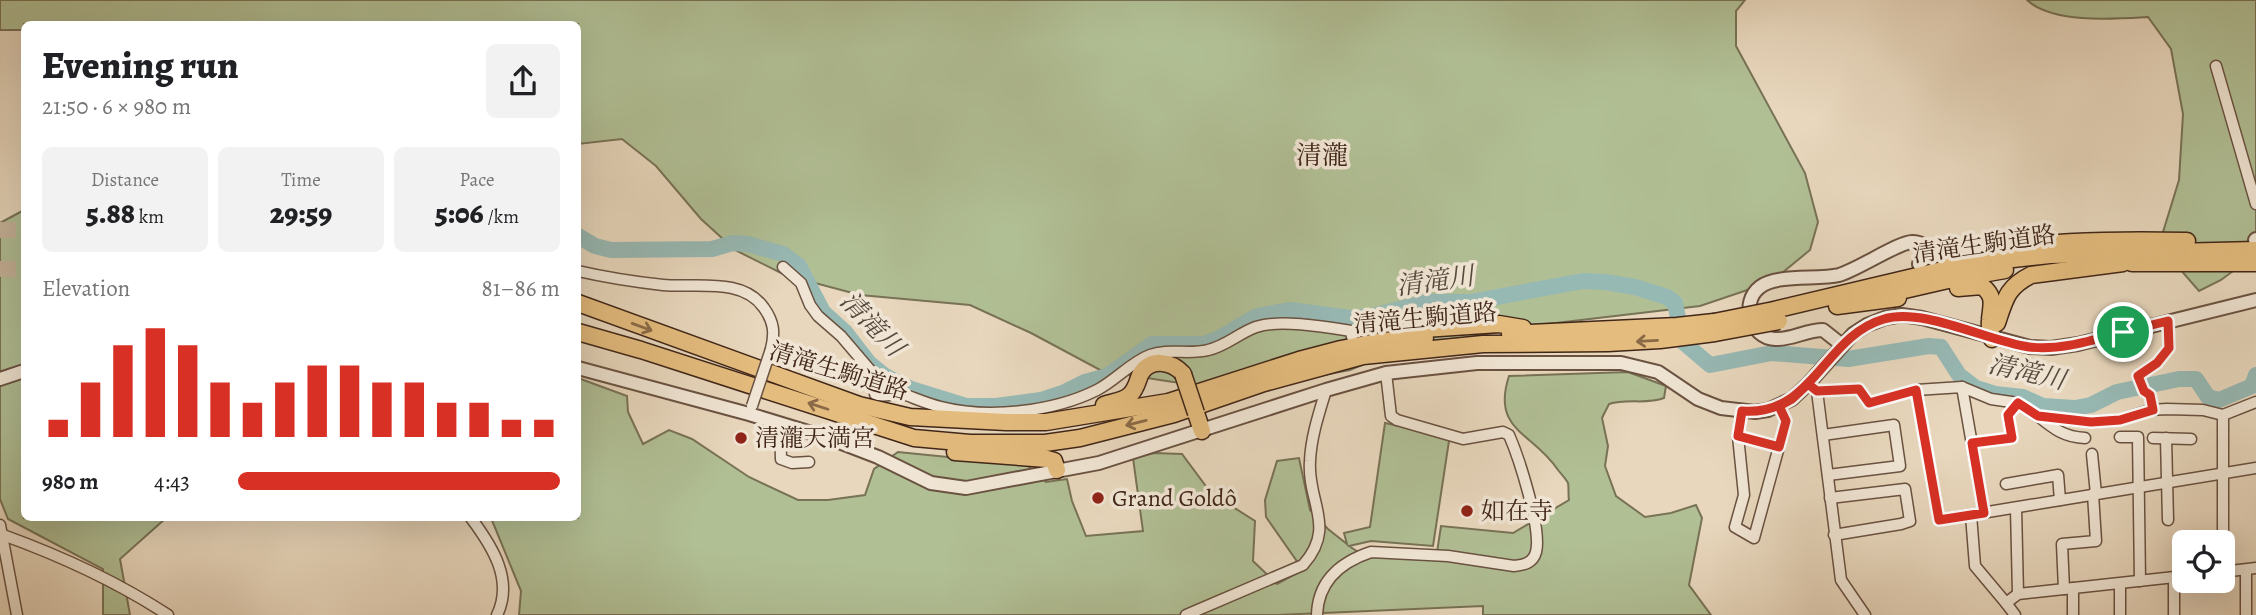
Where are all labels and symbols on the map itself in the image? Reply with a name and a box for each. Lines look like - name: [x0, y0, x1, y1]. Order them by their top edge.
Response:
- district label: 清瀧: [1296, 138, 1348, 173]
- street label: 清滝生駒道路: [1910, 218, 2058, 270]
- water label: 清滝川: [1394, 258, 1479, 304]
- water label: 清滝川: [832, 284, 914, 366]
- street label: 清滝生駒道路: [1352, 296, 1498, 340]
- pin: [2093, 302, 2153, 362]
- one-way arrow: [630, 321, 652, 334]
- one-way arrow: [1636, 334, 1659, 347]
- street label: 清滝生駒道路: [765, 335, 913, 407]
- water label: 清滝川: [1985, 346, 2072, 398]
- one-way arrow: [808, 399, 830, 412]
- one-way arrow: [1126, 417, 1148, 430]
- place label: 清瀧天満宮: [755, 422, 875, 454]
- marker: 清瀧天満宮: [733, 430, 749, 446]
- place label: Grand Goldô: [1112, 482, 1237, 514]
- marker: Grand Goldô: [1090, 490, 1106, 506]
- place label: 如在寺: [1481, 495, 1553, 527]
- marker: 如在寺: [1459, 503, 1475, 519]

